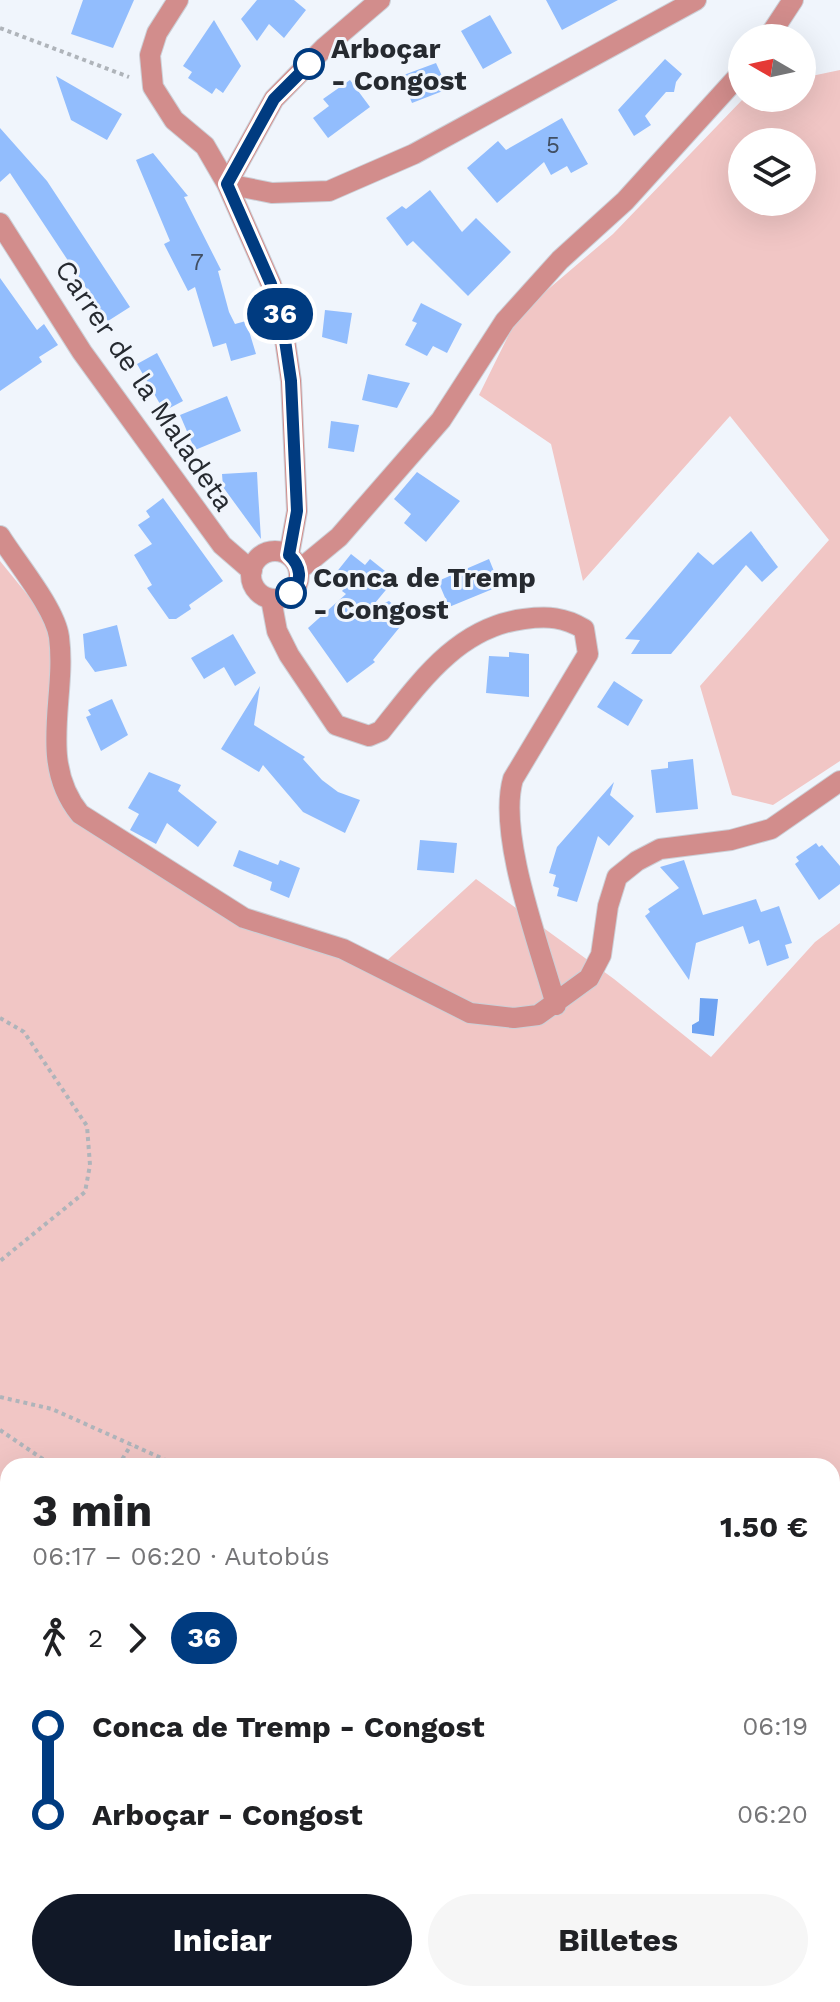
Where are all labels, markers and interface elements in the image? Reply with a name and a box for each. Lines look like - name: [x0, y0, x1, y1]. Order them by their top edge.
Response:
- north arrow: [728, 24, 816, 112]
- map controls: [728, 24, 816, 216]
- place label: Arboçar - Congost: [331, 32, 467, 97]
- marker: Arboçar - Congost: [294, 49, 324, 79]
- button: layers: [728, 128, 816, 216]
- house number: 5: [546, 131, 560, 159]
- house number: 7: [190, 248, 204, 276]
- street label: Carrer de la Maladeta: [48, 254, 241, 517]
- line badge: 36: [244, 288, 316, 340]
- text: 36: [263, 297, 297, 330]
- place label: Conca de Tremp - Congost: [313, 561, 536, 626]
- marker: Conca de Tremp - Congost: [276, 578, 306, 608]
- text: 3 min: [32, 1485, 152, 1537]
- text: 1.50 €: [720, 1509, 808, 1544]
- text: 06:17 – 06:20 · Autobús: [32, 1541, 330, 1571]
- icon: walk: [32, 1616, 76, 1660]
- icon: forward: [115, 1616, 159, 1660]
- text: 36: [187, 1621, 221, 1654]
- text: 2: [88, 1623, 103, 1653]
- text: Conca de Tremp - Congost: [92, 1709, 485, 1744]
- text: 06:19: [742, 1711, 808, 1741]
- text: Arboçar - Congost: [92, 1797, 363, 1832]
- text: 06:20: [737, 1799, 808, 1829]
- button: Iniciar: [32, 1894, 412, 1986]
- button: Billetes: [428, 1894, 808, 1986]

